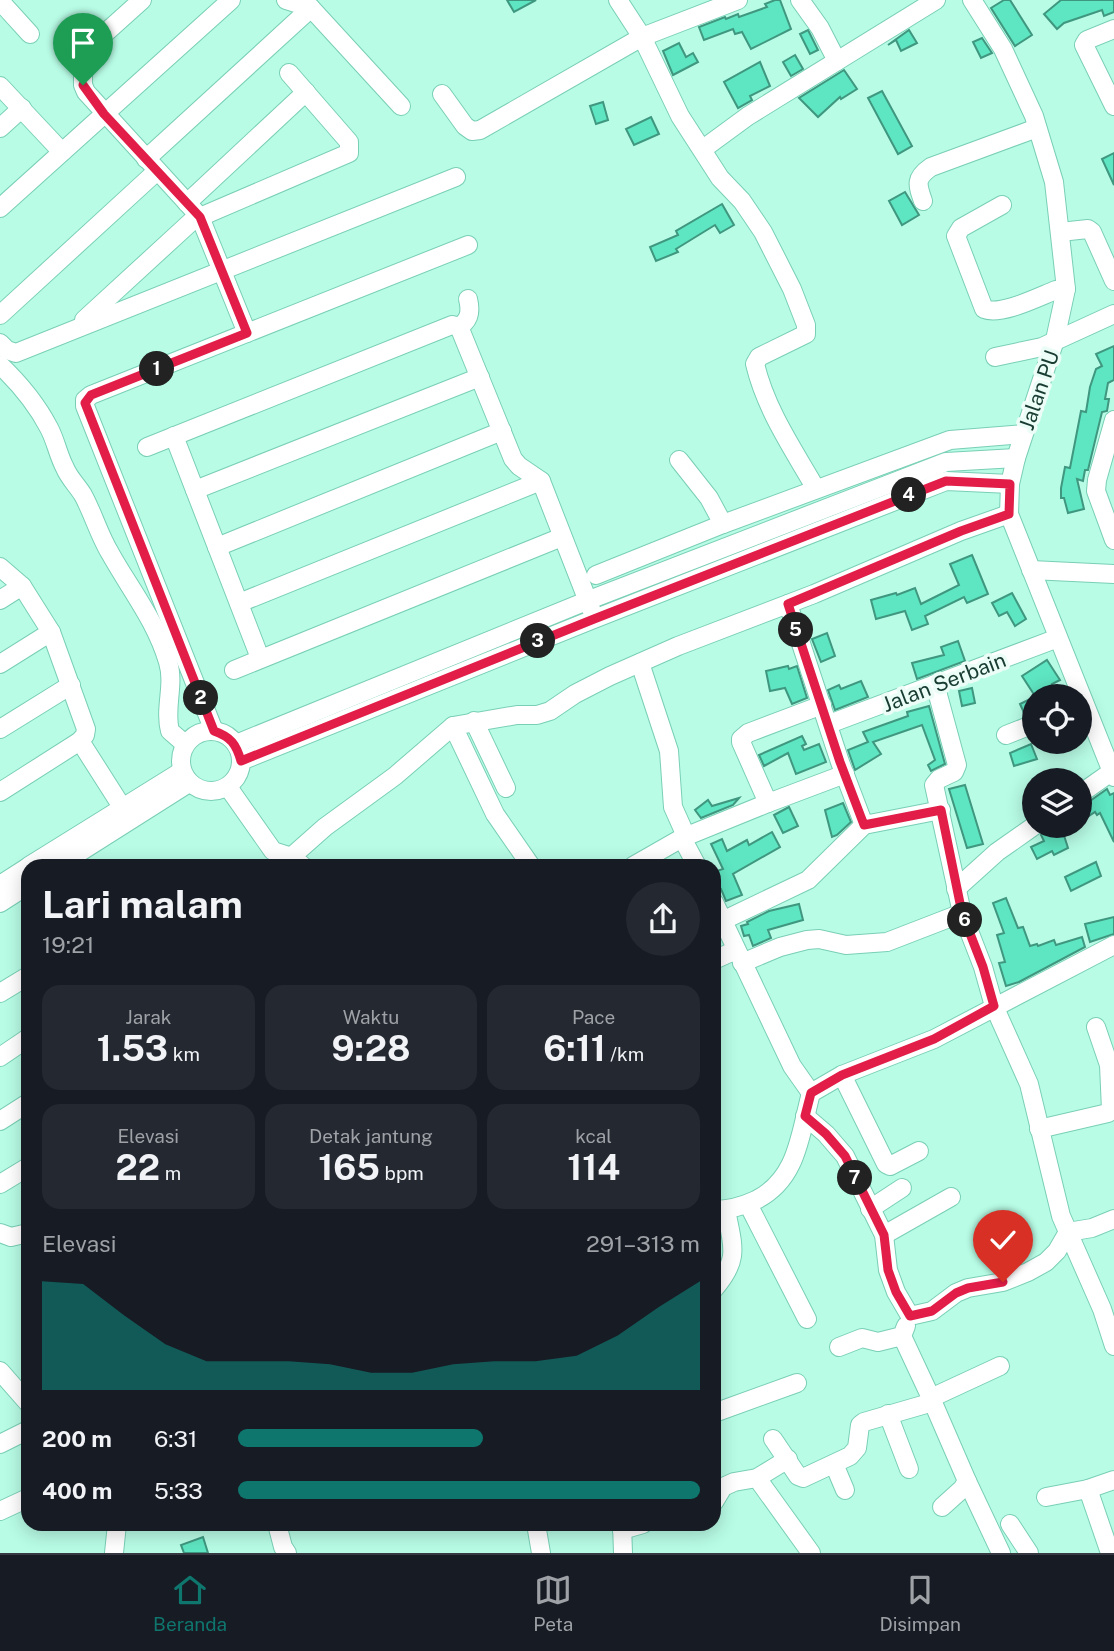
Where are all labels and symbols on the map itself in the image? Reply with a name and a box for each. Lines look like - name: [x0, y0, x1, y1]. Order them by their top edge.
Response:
- pin: [53, 13, 113, 85]
- street label: Jalan PU: [1014, 347, 1064, 433]
- pin: 1: [140, 352, 174, 386]
- pin: 4: [892, 477, 926, 512]
- pin: 5: [778, 612, 814, 648]
- pin: 3: [520, 624, 556, 658]
- street label: Jalan Serbain: [879, 647, 1009, 717]
- pin: 2: [184, 680, 218, 716]
- pin: 6: [948, 902, 982, 937]
- pin: 7: [838, 1160, 872, 1196]
- pin: [973, 1210, 1033, 1282]

